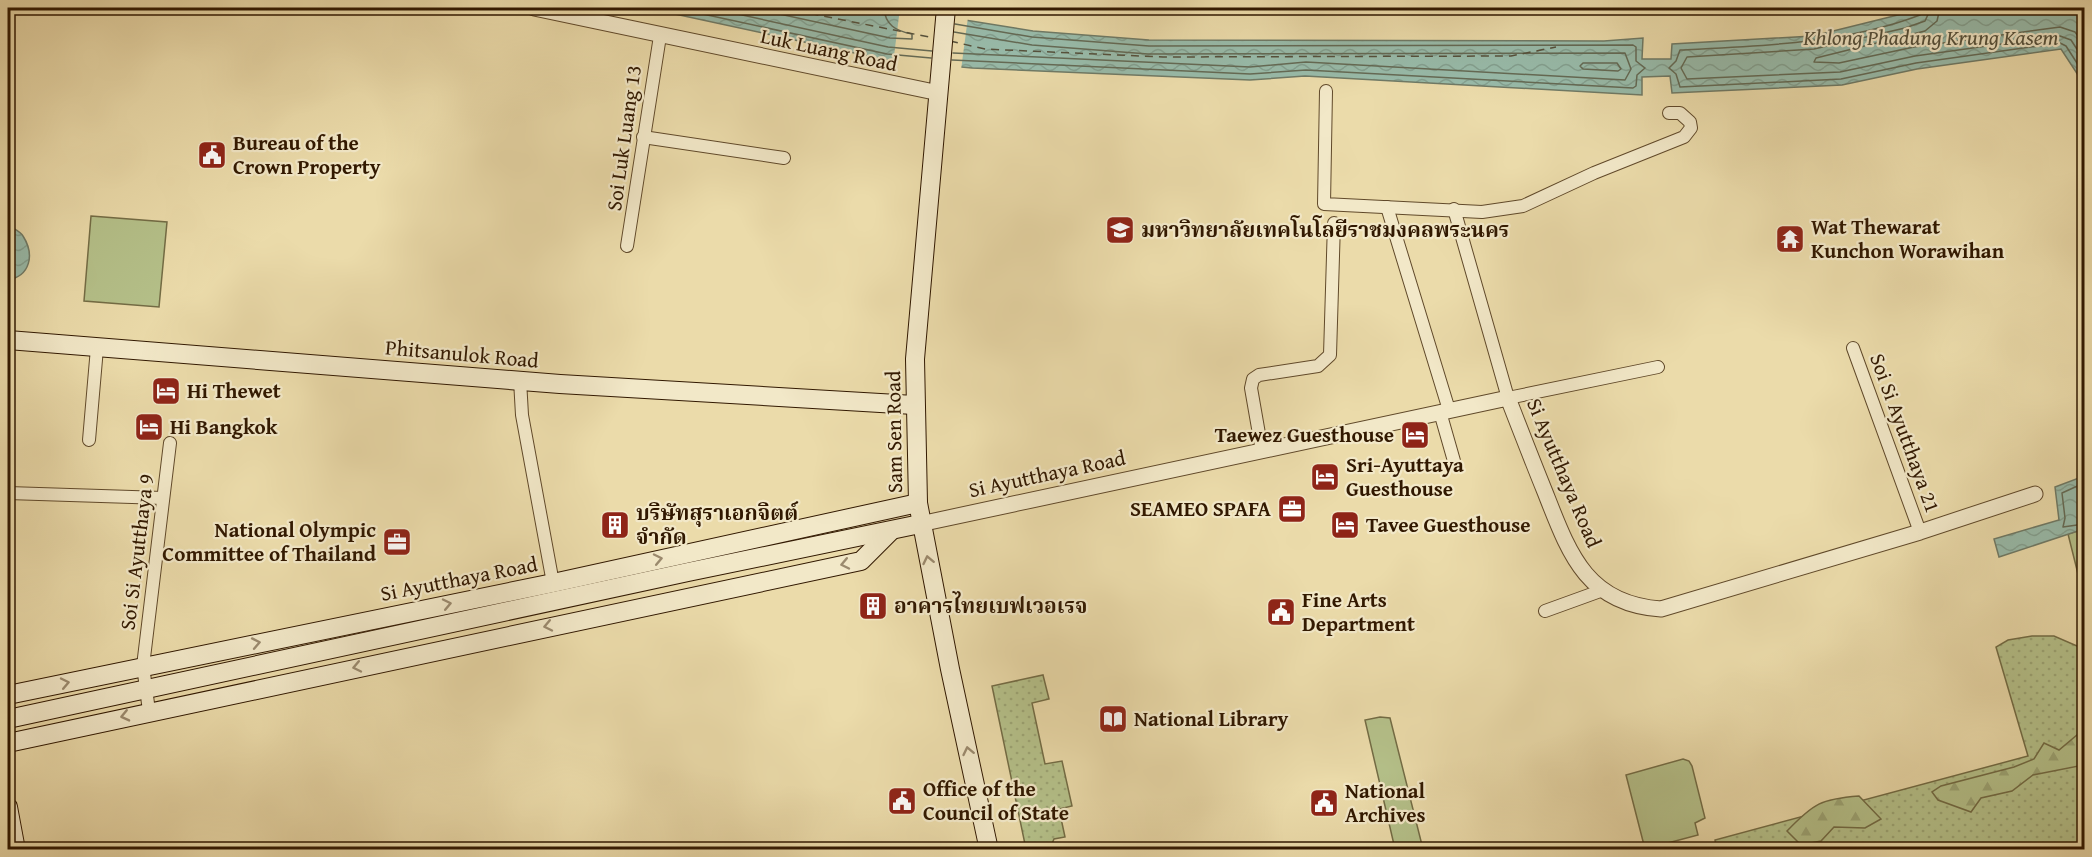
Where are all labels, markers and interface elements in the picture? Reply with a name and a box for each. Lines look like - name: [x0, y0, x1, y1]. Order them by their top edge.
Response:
- street label: Luk Luang Road: [758, 20, 901, 79]
- water label: Khlong Phadung Krung Kasem: [1802, 21, 2059, 53]
- street label: Soi Luk Luang 13: [598, 63, 649, 213]
- place label: Bureau of the Crown Property: [233, 127, 381, 182]
- public building icon: Bureau of the Crown Property: [196, 139, 228, 171]
- place label: Wat Thewarat Kunchon Worawihan: [1811, 211, 2005, 266]
- school or university icon: มหาวิทยาลัยเทคโนโลยีราชมงคลพระนคร: [1104, 214, 1136, 246]
- place label: มหาวิทยาลัยเทคโนโลยีราชมงคลพระนคร: [1141, 214, 1509, 245]
- temple icon: Wat Thewarat Kunchon Worawihan: [1774, 223, 1806, 255]
- street label: Phitsanulok Road: [384, 331, 541, 376]
- street label: Soi Si Ayutthaya 21: [1862, 349, 1949, 517]
- street label: Sam Sen Road: [877, 370, 910, 493]
- hotel icon: Hi Thewet: [150, 375, 182, 407]
- place label: Hi Thewet: [187, 375, 281, 406]
- street label: Si Ayutthaya Road: [1519, 393, 1610, 553]
- hotel icon: Hi Bangkok: [133, 411, 165, 443]
- place label: Hi Bangkok: [170, 411, 279, 442]
- place label: Taewez Guesthouse: [1215, 419, 1394, 450]
- hotel icon: Taewez Guesthouse: [1399, 419, 1431, 451]
- street label: Si Ayutthaya Road: [966, 442, 1129, 505]
- place label: Sri-Ayuttaya Guesthouse: [1346, 449, 1464, 504]
- hotel icon: Sri-Ayuttaya Guesthouse: [1309, 461, 1341, 493]
- street label: Soi Si Ayutthaya 9: [112, 472, 161, 632]
- place label: SEAMEO SPAFA: [1130, 493, 1272, 524]
- office icon: SEAMEO SPAFA: [1276, 493, 1308, 525]
- place label: บริษัทสุราเอกจิตต์ จำกัด: [636, 497, 799, 552]
- building icon: บริษัทสุราเอกจิตต์ จำกัด: [599, 509, 631, 541]
- hotel icon: Tavee Guesthouse: [1329, 509, 1361, 541]
- place label: Tavee Guesthouse: [1366, 509, 1531, 540]
- place label: National Olympic Committee of Thailand: [162, 514, 376, 569]
- office icon: National Olympic Committee of Thailand: [381, 526, 413, 558]
- street label: Si Ayutthaya Road: [378, 548, 541, 609]
- one-way arrow: [653, 554, 663, 567]
- one-way arrow: [922, 556, 935, 566]
- one-way arrow: [840, 557, 850, 570]
- place label: Fine Arts Department: [1302, 584, 1415, 639]
- building icon: อาคารไทยเบฟเวอเรจ: [857, 590, 889, 622]
- place label: อาคารไทยเบฟเวอเรจ: [894, 590, 1087, 621]
- public building icon: Fine Arts Department: [1265, 596, 1297, 628]
- one-way arrow: [441, 598, 451, 611]
- one-way arrow: [543, 619, 553, 632]
- one-way arrow: [250, 637, 260, 650]
- one-way arrow: [352, 660, 362, 673]
- one-way arrow: [59, 677, 69, 690]
- library icon: National Library: [1097, 703, 1129, 735]
- place label: National Library: [1134, 703, 1289, 734]
- one-way arrow: [121, 709, 131, 722]
- one-way arrow: [962, 747, 975, 757]
- place label: Office of the Council of State: [923, 773, 1069, 828]
- place label: National Archives: [1345, 775, 1426, 830]
- public building icon: Office of the Council of State: [886, 785, 918, 817]
- public building icon: National Archives: [1308, 787, 1340, 819]

